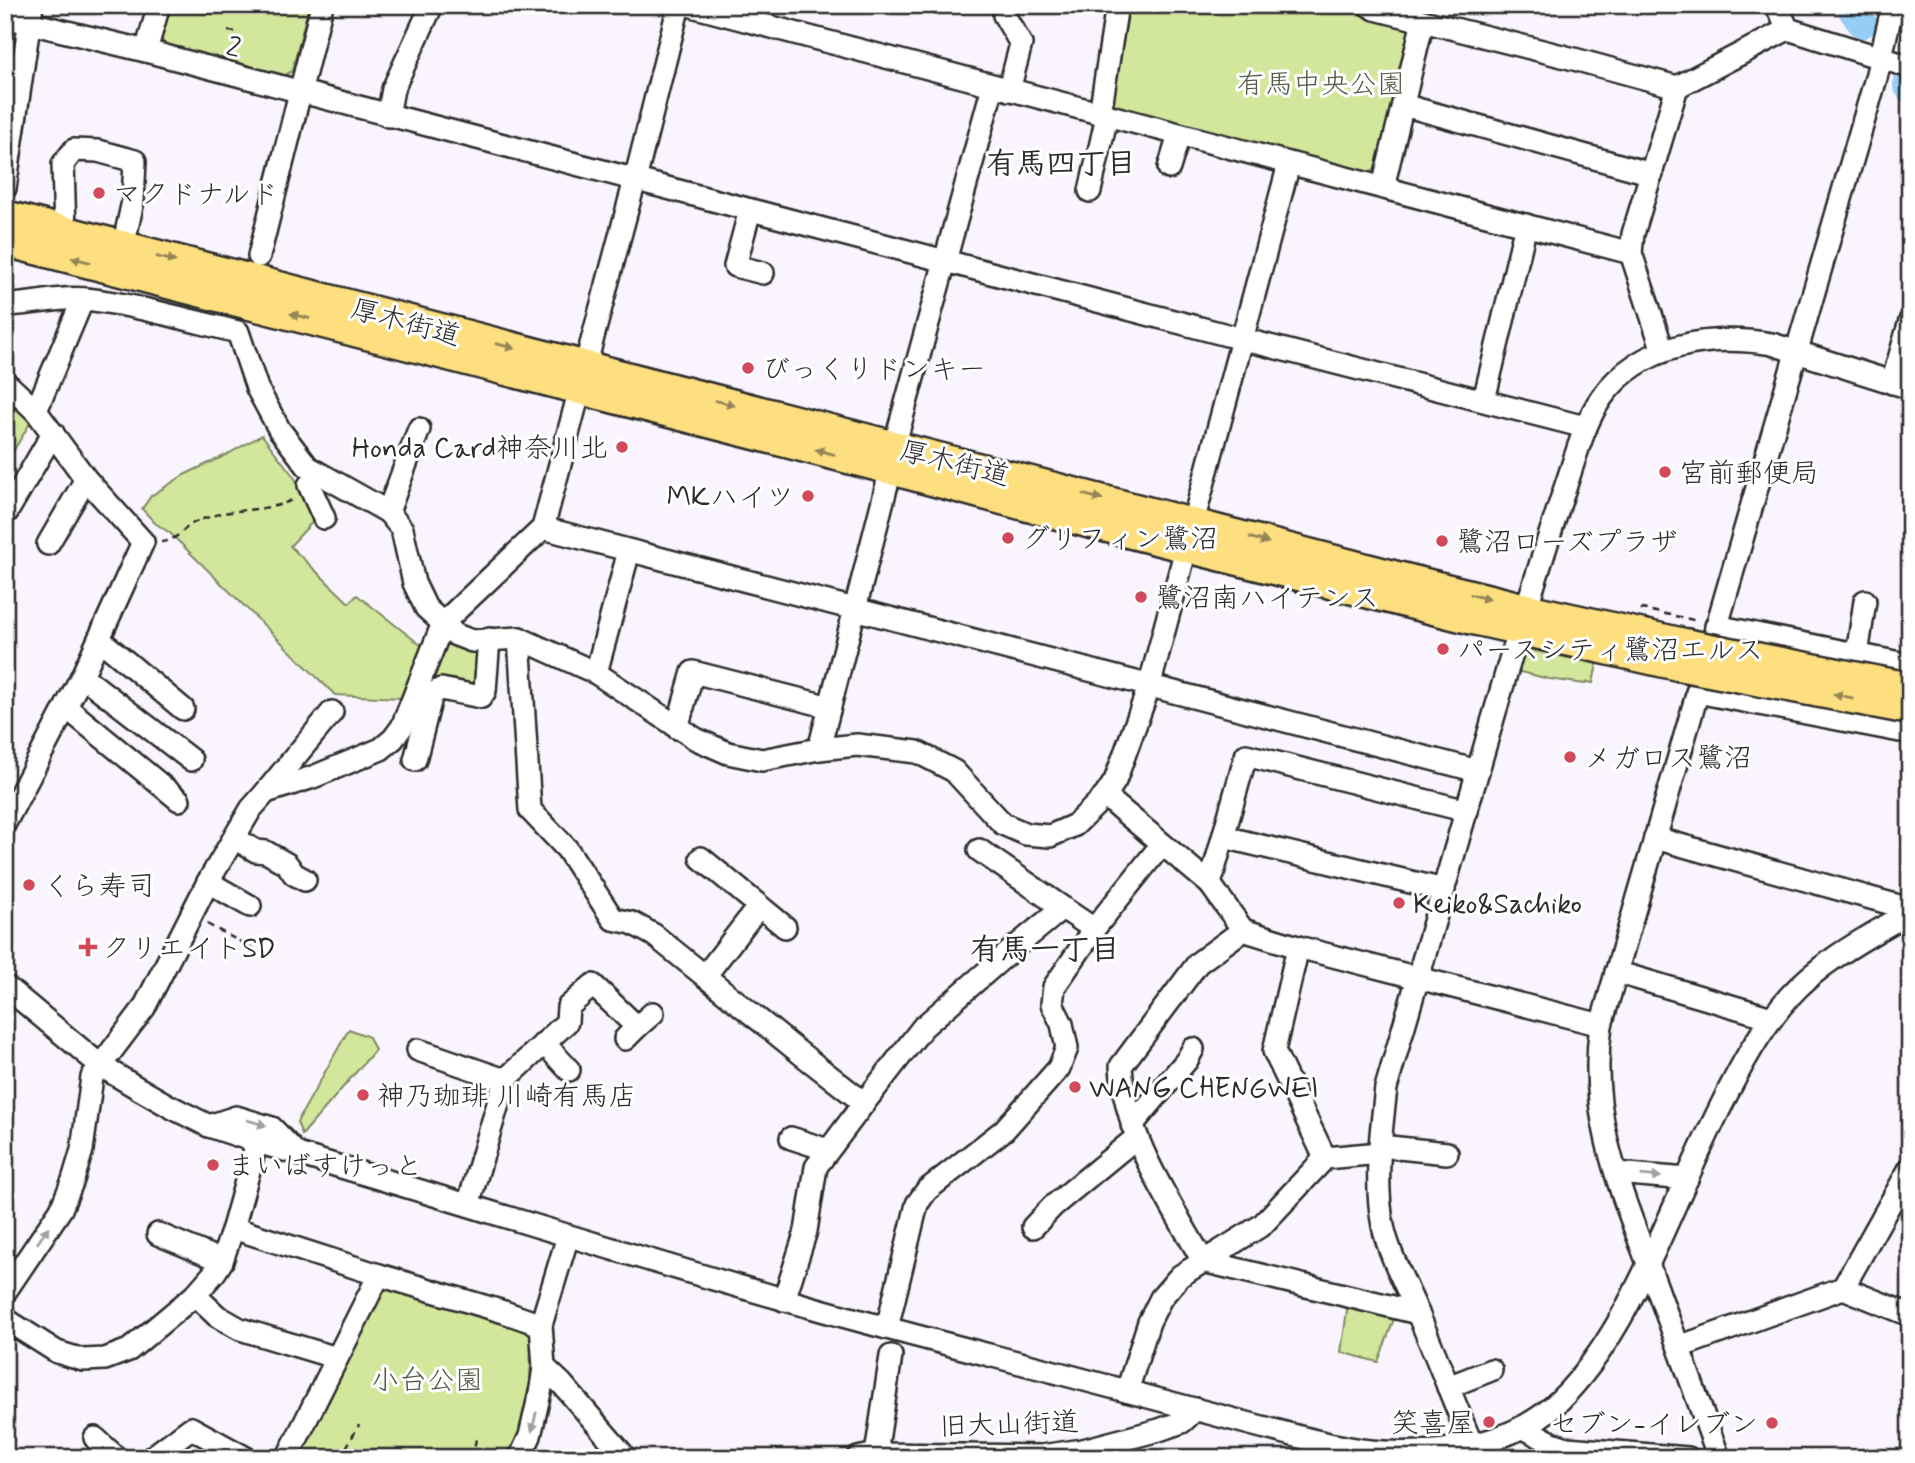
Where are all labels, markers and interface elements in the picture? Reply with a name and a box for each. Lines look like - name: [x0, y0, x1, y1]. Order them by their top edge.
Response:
- street label: 2: [222, 29, 245, 68]
- park label: 有馬中央公園: [1237, 67, 1405, 104]
- district label: 有馬四丁目: [986, 145, 1136, 184]
- place label: マクドナルド: [113, 177, 279, 214]
- marker: マクドナルド: [91, 185, 107, 201]
- one-way arrow: [69, 254, 91, 265]
- one-way arrow: [156, 254, 177, 264]
- street label: 厚木街道: [346, 291, 464, 356]
- one-way arrow: [289, 310, 311, 321]
- one-way arrow: [494, 341, 516, 352]
- place label: びっくりドンキー: [762, 352, 986, 389]
- marker: びっくりドンキー: [740, 360, 756, 376]
- one-way arrow: [714, 398, 736, 409]
- place label: Honda Card神奈川北: [352, 431, 608, 468]
- street label: 厚木街道: [896, 433, 1013, 496]
- marker: Honda Card神奈川北: [614, 439, 630, 455]
- one-way arrow: [814, 446, 836, 457]
- place label: 宮前郵便局: [1679, 456, 1819, 493]
- marker: 宮前郵便局: [1657, 464, 1673, 480]
- place label: MKハイツ: [667, 480, 794, 517]
- marker: MKハイツ: [800, 488, 816, 504]
- one-way arrow: [1082, 492, 1104, 503]
- place label: グリフィン鷺沼: [1022, 522, 1218, 559]
- place label: 鷺沼ローズプラザ: [1456, 525, 1678, 562]
- marker: グリフィン鷺沼: [1000, 530, 1016, 546]
- marker: 鷺沼ローズプラザ: [1434, 533, 1450, 549]
- one-way arrow: [1249, 536, 1270, 546]
- place label: 鷺沼南ハイテンス: [1155, 581, 1379, 618]
- marker: 鷺沼南ハイテンス: [1133, 589, 1149, 605]
- one-way arrow: [1469, 592, 1491, 603]
- place label: パースシティ鷺沼エルス: [1457, 633, 1763, 670]
- marker: パースシティ鷺沼エルス: [1435, 641, 1451, 657]
- one-way arrow: [1832, 691, 1854, 702]
- place label: メガロス鷺沼: [1584, 741, 1752, 778]
- marker: メガロス鷺沼: [1562, 749, 1578, 765]
- place label: くら寿司: [43, 869, 155, 906]
- marker: くら寿司: [21, 877, 37, 893]
- place label: Keiko&Sachiko: [1413, 887, 1582, 924]
- marker: Keiko&Sachiko: [1391, 895, 1407, 911]
- place label: クリエイトSD: [102, 931, 276, 968]
- district label: 有馬一丁目: [970, 931, 1120, 970]
- marker: クリエイトSD: [80, 939, 96, 955]
- place label: WANG CHENGWEI: [1089, 1071, 1319, 1108]
- place label: 神乃珈琲 川崎有馬店: [377, 1079, 637, 1116]
- marker: WANG CHENGWEI: [1067, 1079, 1083, 1095]
- marker: 神乃珈琲 川崎有馬店: [355, 1087, 371, 1103]
- one-way arrow: [247, 1118, 268, 1129]
- place label: まいばすけっと: [227, 1149, 422, 1186]
- marker: まいばすけっと: [205, 1157, 221, 1173]
- one-way arrow: [1640, 1171, 1662, 1182]
- one-way arrow: [36, 1226, 49, 1245]
- park label: 小台公園: [371, 1363, 483, 1400]
- street label: 旧大山街道: [938, 1405, 1080, 1446]
- place label: 笑喜屋: [1391, 1406, 1475, 1443]
- place label: セブン-イレブン: [1549, 1407, 1758, 1444]
- one-way arrow: [528, 1411, 539, 1433]
- marker: 笑喜屋: [1481, 1414, 1497, 1430]
- marker: セブン-イレブン: [1764, 1415, 1780, 1431]

